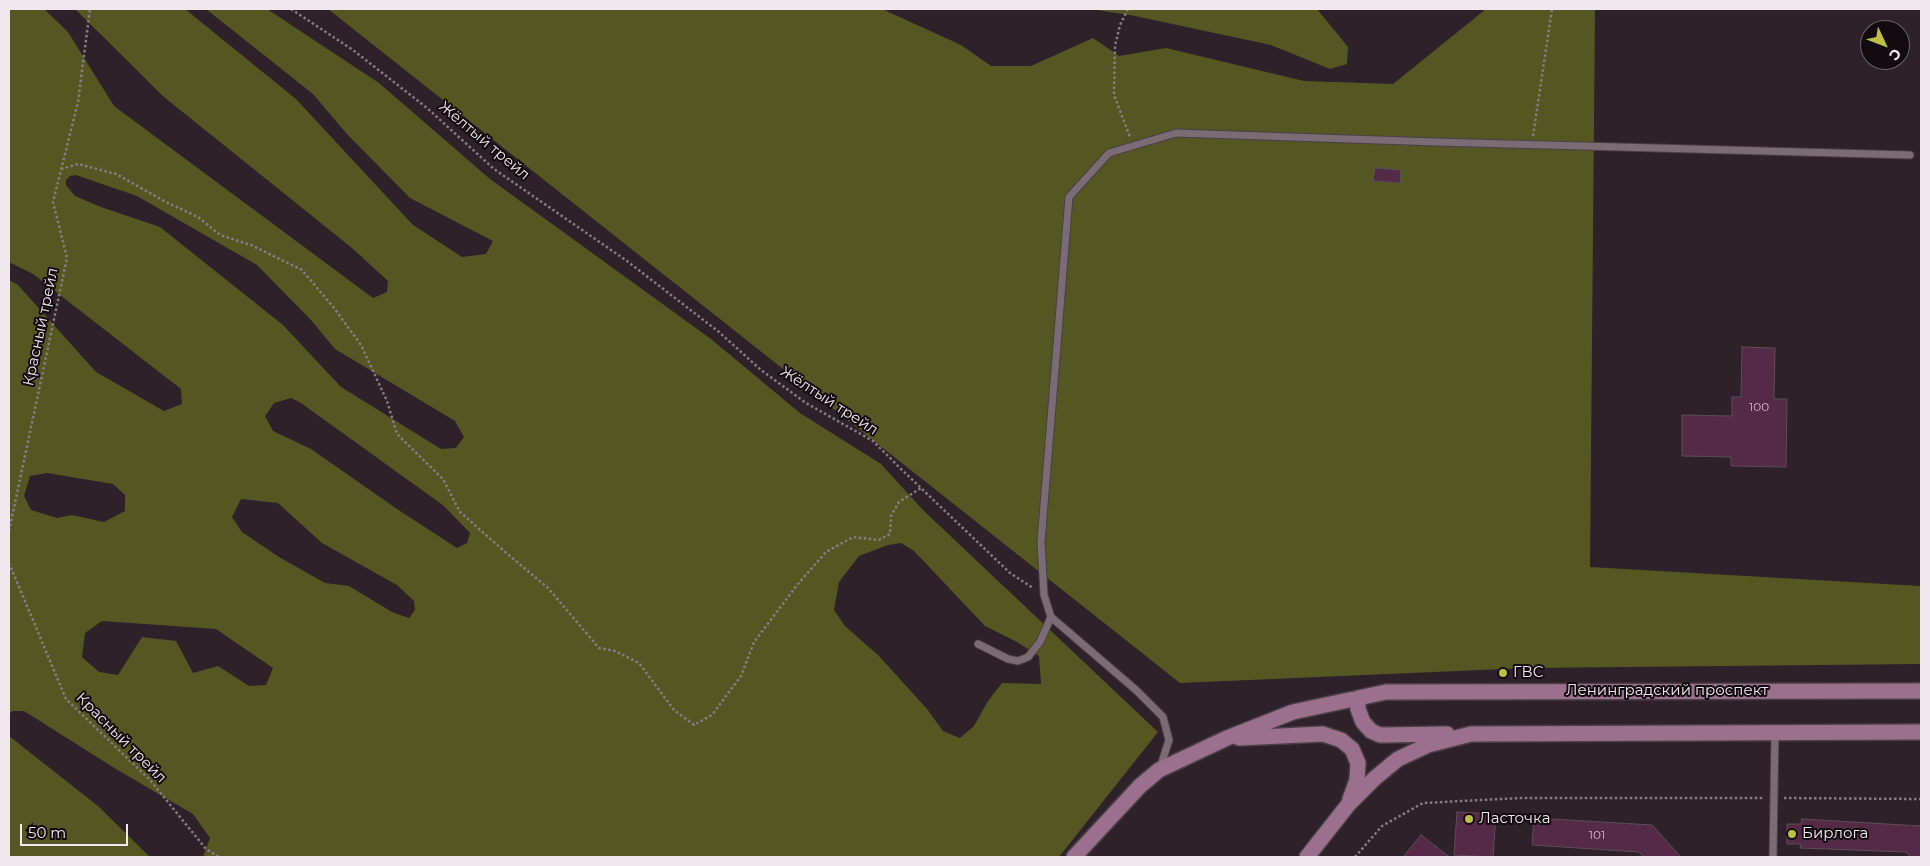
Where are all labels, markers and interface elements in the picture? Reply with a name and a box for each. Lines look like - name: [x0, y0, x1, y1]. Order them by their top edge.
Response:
- north arrow: [1860, 20, 1910, 70]
- text: С: [1885, 45, 1905, 64]
- street label: Жёлтый трейл: [435, 98, 533, 184]
- street label: Красный трейл: [20, 266, 62, 388]
- street label: Жёлтый трейл: [777, 363, 881, 439]
- house number: 100: [1749, 400, 1769, 414]
- place label: ГВС: [1513, 664, 1544, 682]
- marker: ГВС: [1497, 667, 1509, 679]
- street label: Ленинградский проспект: [1566, 682, 1768, 700]
- street label: Красный трейл: [72, 689, 170, 787]
- place label: Ласточка: [1479, 810, 1550, 828]
- marker: Ласточка: [1463, 813, 1475, 825]
- scale bar: [22, 814, 130, 846]
- text: 50 m: [28, 823, 66, 842]
- place label: Бирлога: [1802, 825, 1868, 843]
- house number: 101: [1589, 828, 1605, 842]
- marker: Бирлога: [1786, 828, 1798, 840]

